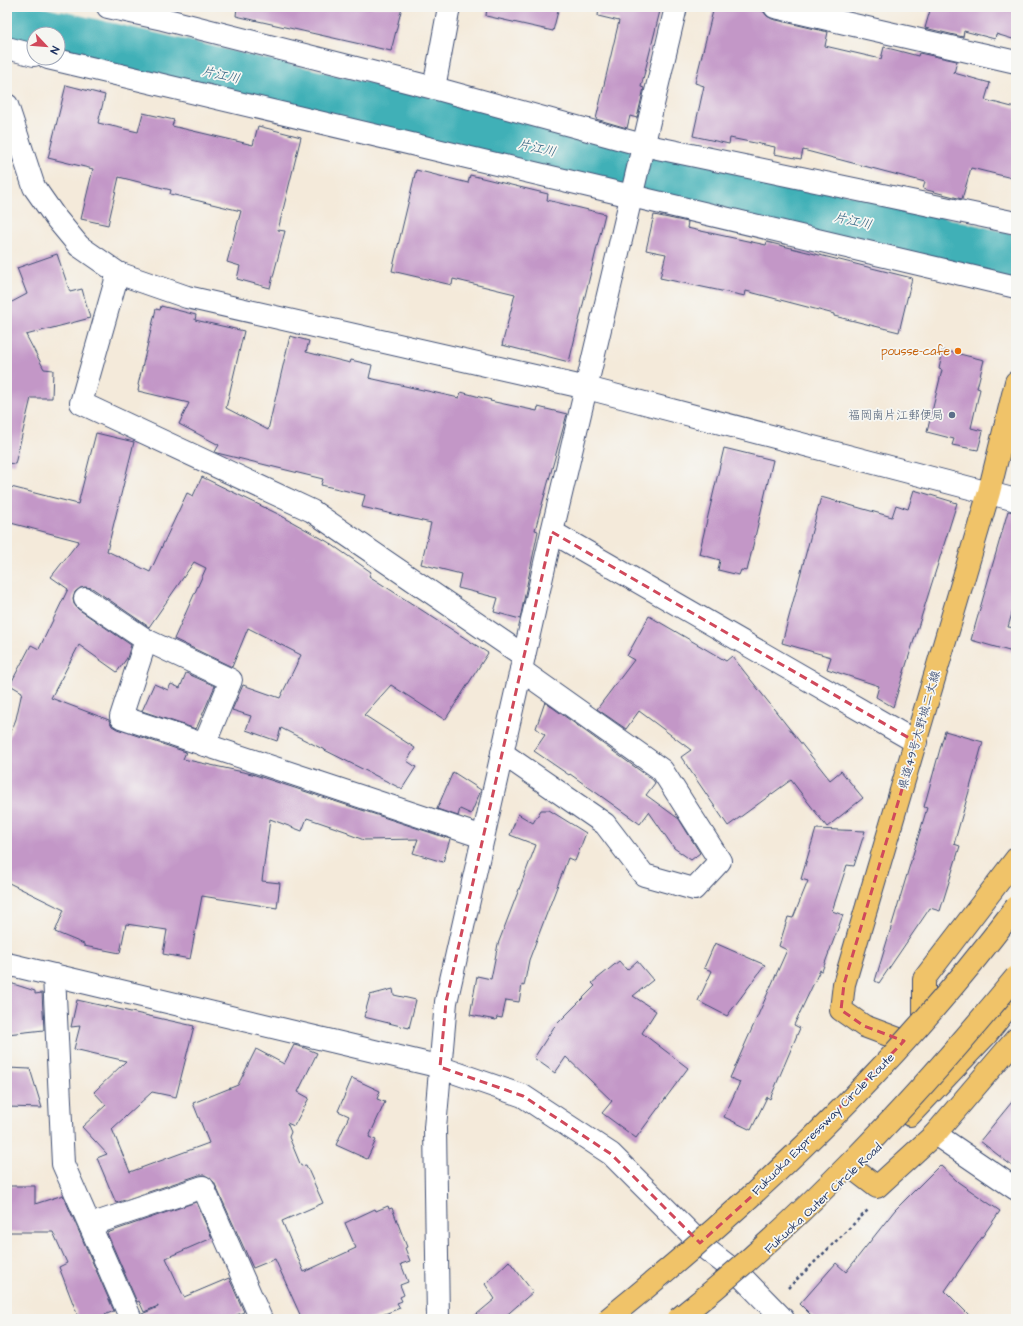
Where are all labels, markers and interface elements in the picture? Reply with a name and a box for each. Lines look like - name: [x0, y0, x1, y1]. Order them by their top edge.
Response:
- north arrow: [26, 26, 66, 66]
- text: N: [46, 44, 63, 57]
- water label: 片江川: [200, 62, 242, 88]
- water label: 片江川: [516, 135, 558, 161]
- water label: 片江川: [832, 208, 874, 234]
- place label: pousse-cafe: [881, 343, 951, 360]
- marker: pousse-cafe: [953, 346, 963, 356]
- place label: 福岡南片江郵便局: [848, 407, 944, 424]
- marker: 福岡南片江郵便局: [947, 410, 957, 420]
- street label: 県道49号大野城二丈線: [894, 669, 945, 792]
- street label: Fukuoka Expressway Circle Route: [748, 1049, 899, 1200]
- street label: Fukuoka Outer Circle Road: [761, 1139, 886, 1257]

